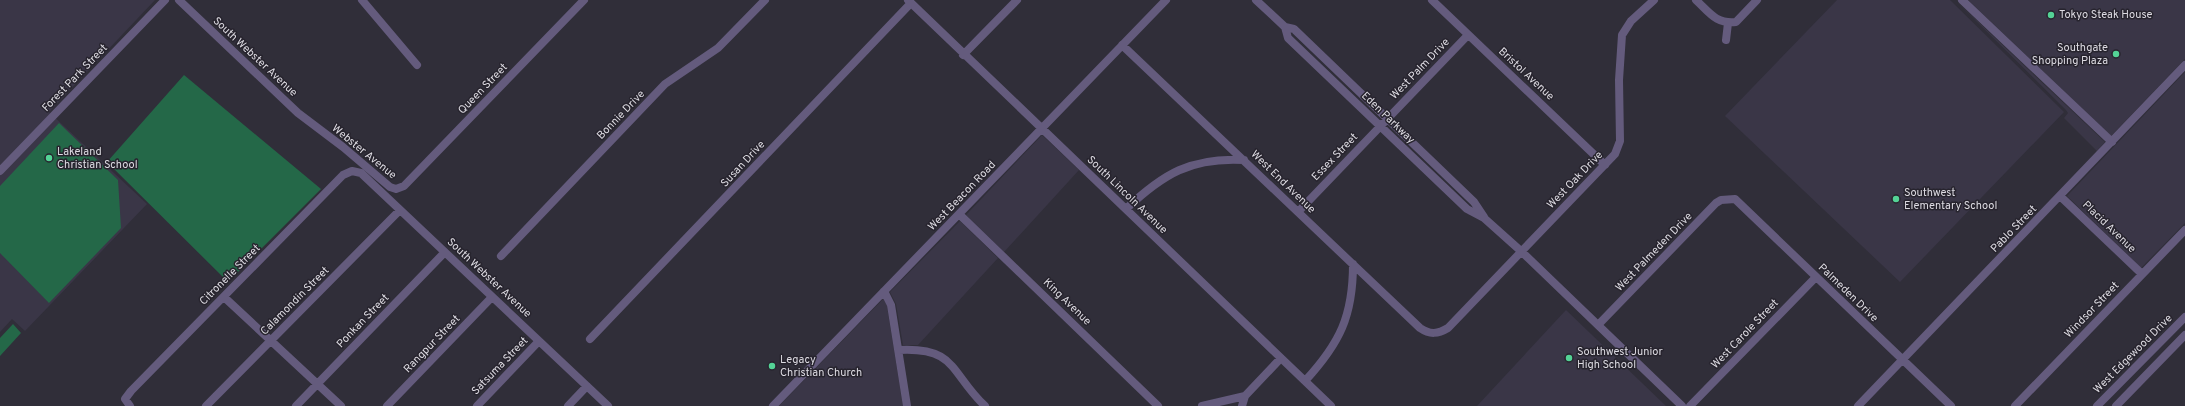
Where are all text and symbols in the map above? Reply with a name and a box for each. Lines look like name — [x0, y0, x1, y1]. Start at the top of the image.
place label: Tokyo Steak House — [2059, 8, 2152, 22]
marker: Tokyo Steak House — [2046, 10, 2056, 20]
street label: South Webster Avenue — [210, 14, 300, 100]
street label: West Palm Drive — [1387, 35, 1453, 103]
street label: Forest Park Street — [39, 41, 111, 115]
place label: Southgate Shopping Plaza — [2032, 41, 2108, 68]
street label: Bristol Avenue — [1495, 45, 1557, 103]
marker: Southgate Shopping Plaza — [2111, 49, 2121, 59]
street label: Queen Street — [455, 61, 511, 117]
street label: Bonnie Drive — [594, 87, 648, 143]
street label: Eden Parkway — [1358, 89, 1418, 147]
street label: Webster Avenue — [329, 122, 399, 182]
street label: Essex Street — [1309, 130, 1361, 184]
street label: Susan Drive — [718, 138, 768, 190]
place label: Lakeland Christian School — [57, 145, 138, 172]
street label: West End Avenue — [1248, 148, 1318, 216]
street label: West Oak Drive — [1544, 148, 1606, 212]
marker: Lakeland Christian School — [44, 153, 54, 163]
street label: South Lincoln Avenue — [1084, 153, 1170, 237]
street label: West Beacon Road — [925, 158, 999, 234]
place label: Southwest Elementary School — [1904, 186, 1997, 213]
marker: Southwest Elementary School — [1891, 194, 1901, 204]
street label: Placid Avenue — [2079, 198, 2139, 256]
street label: Pablo Street — [1988, 202, 2040, 256]
street label: West Palmeden Drive — [1613, 209, 1695, 295]
street label: South Webster Avenue — [444, 235, 534, 321]
street label: Citronelle Street — [197, 242, 263, 308]
street label: Palmeden Drive — [1815, 261, 1881, 325]
street label: Calamondin Street — [258, 264, 332, 338]
street label: King Avenue — [1040, 276, 1094, 328]
street label: Windsor Street — [2062, 279, 2122, 341]
street label: Ponkan Street — [334, 291, 392, 351]
street label: West Carole Street — [1708, 296, 1782, 372]
street label: West Edgewood Drive — [2091, 311, 2176, 396]
street label: Rangpur Street — [401, 312, 463, 376]
street label: Satsuma Street — [469, 334, 531, 398]
place label: Southwest Junior High School — [1577, 345, 1663, 372]
place label: Legacy Christian Church — [780, 353, 862, 380]
marker: Southwest Junior High School — [1564, 353, 1574, 363]
marker: Legacy Christian Church — [767, 361, 777, 371]

